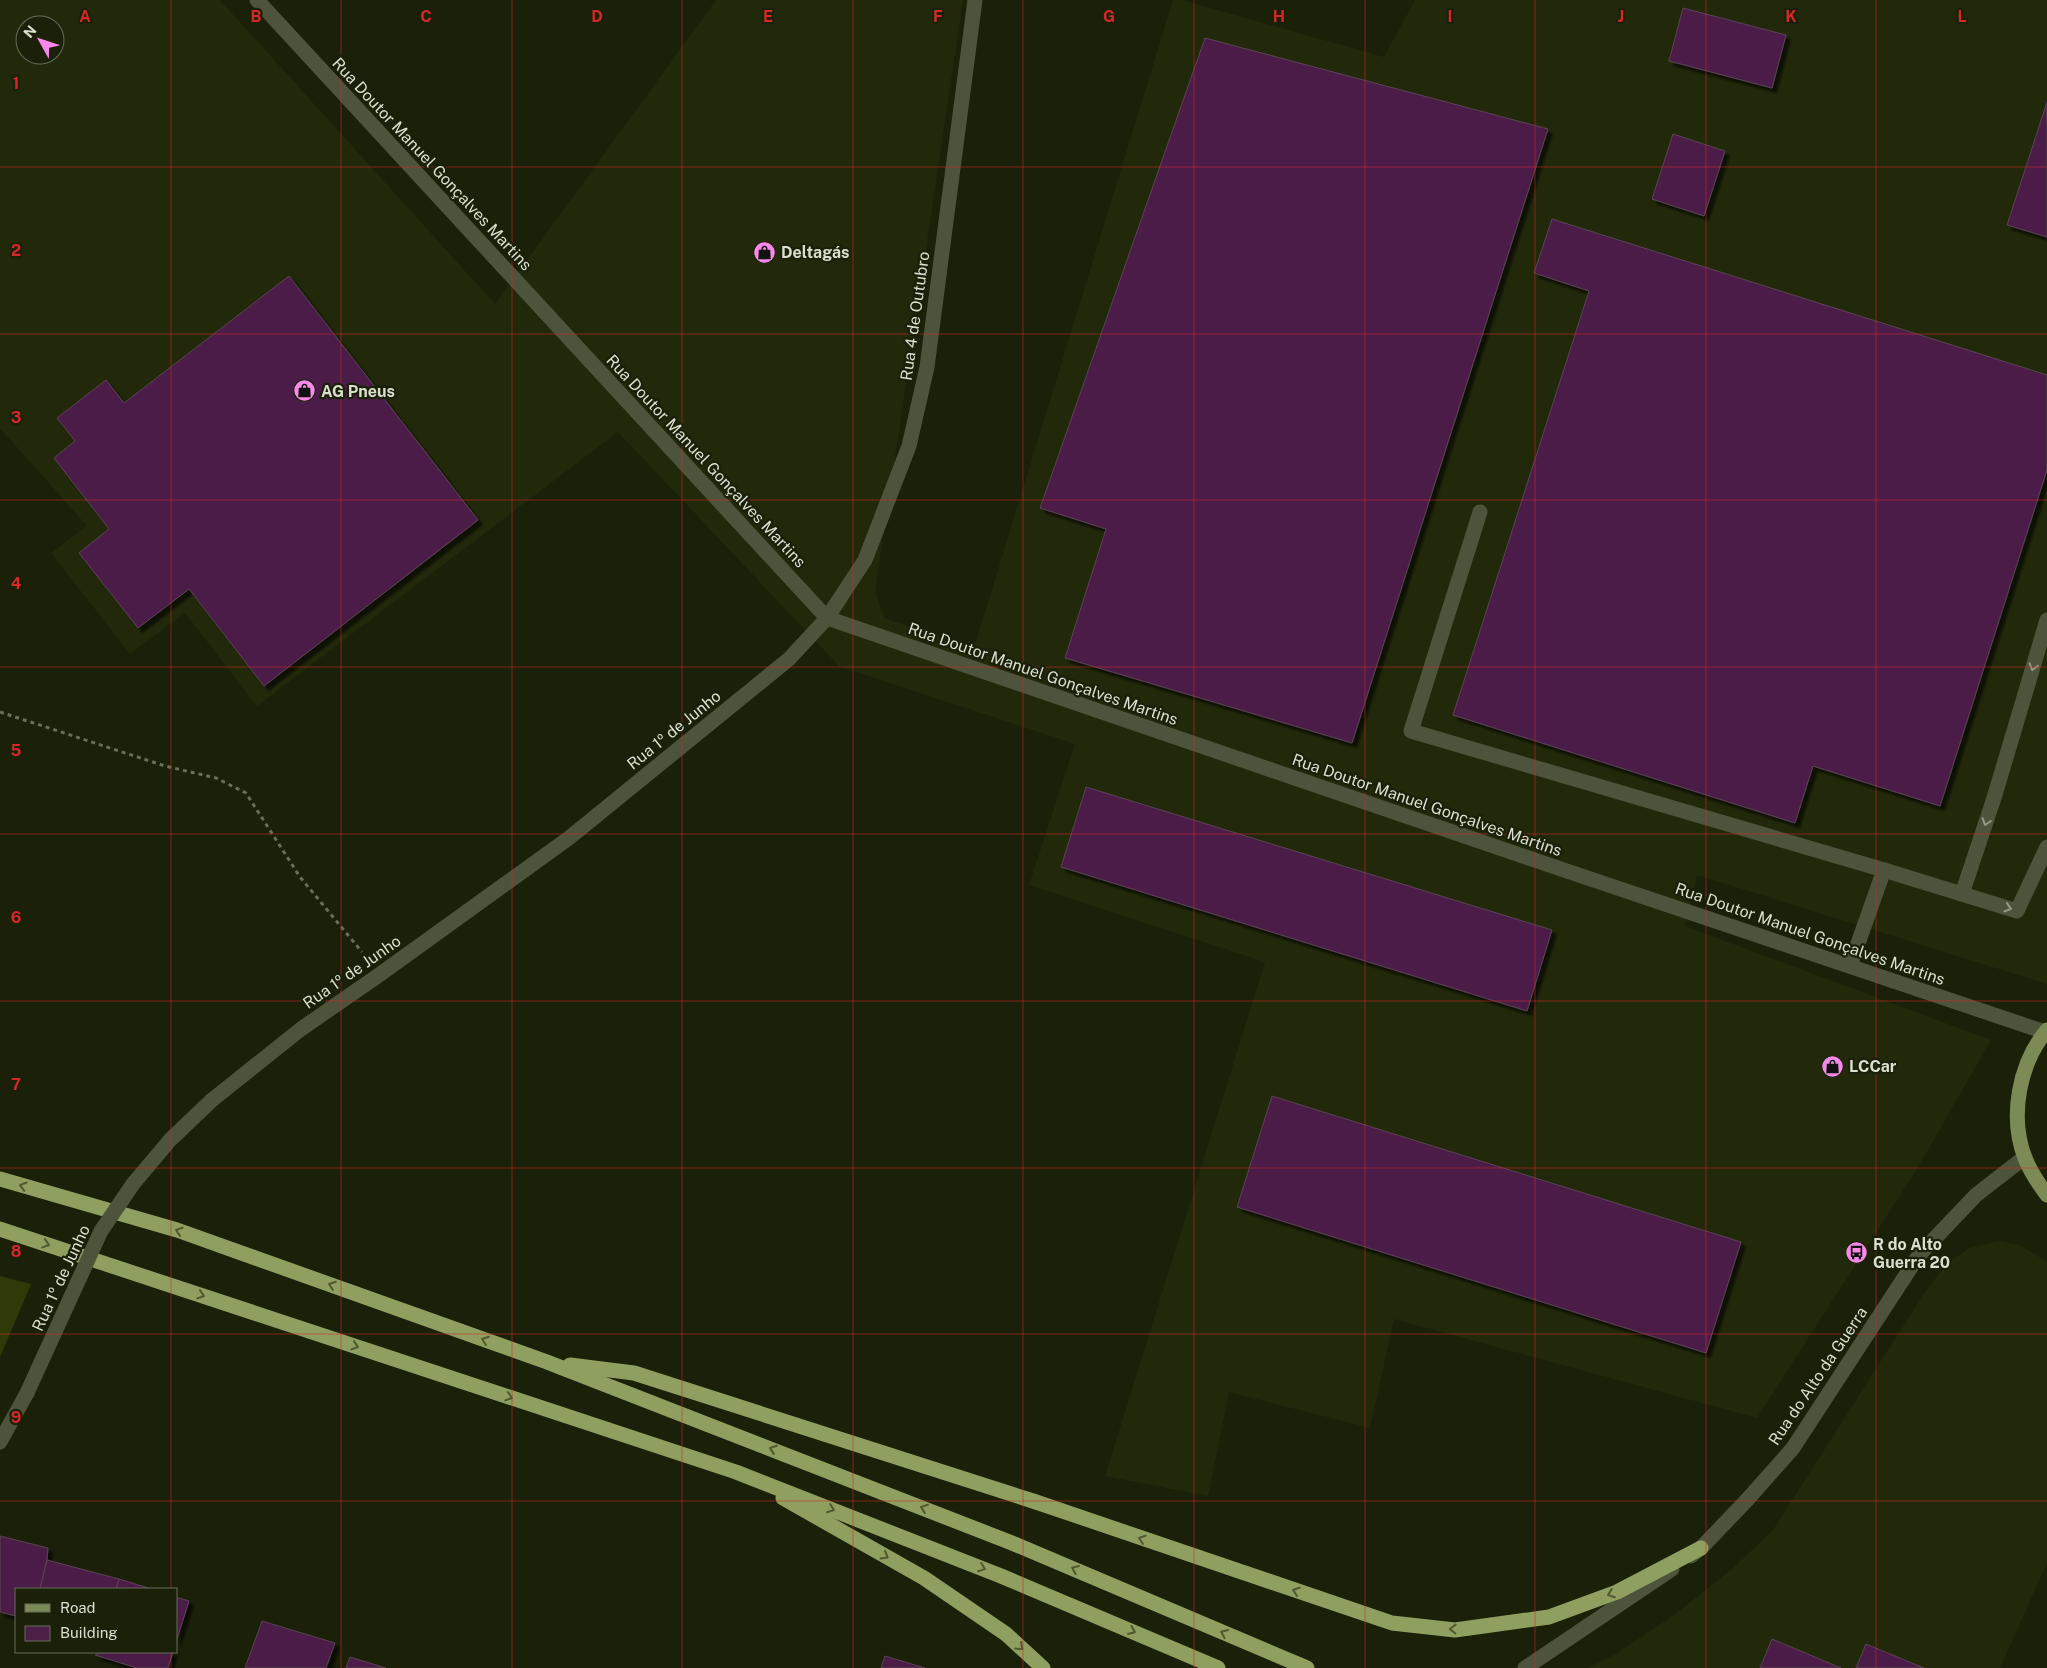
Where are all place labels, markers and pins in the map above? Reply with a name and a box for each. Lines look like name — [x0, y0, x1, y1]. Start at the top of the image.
shop icon: Deltagás — [753, 240, 777, 264]
place label: Deltagás — [781, 243, 849, 262]
shop icon: AG Pneus — [293, 379, 317, 403]
place label: AG Pneus — [321, 382, 395, 401]
shop icon: LCCar — [1821, 1054, 1845, 1078]
place label: LCCar — [1849, 1057, 1897, 1076]
place label: R do Alto Guerra 20 — [1873, 1235, 1950, 1272]
bus stop icon: R do Alto Guerra 20 — [1845, 1241, 1869, 1265]

